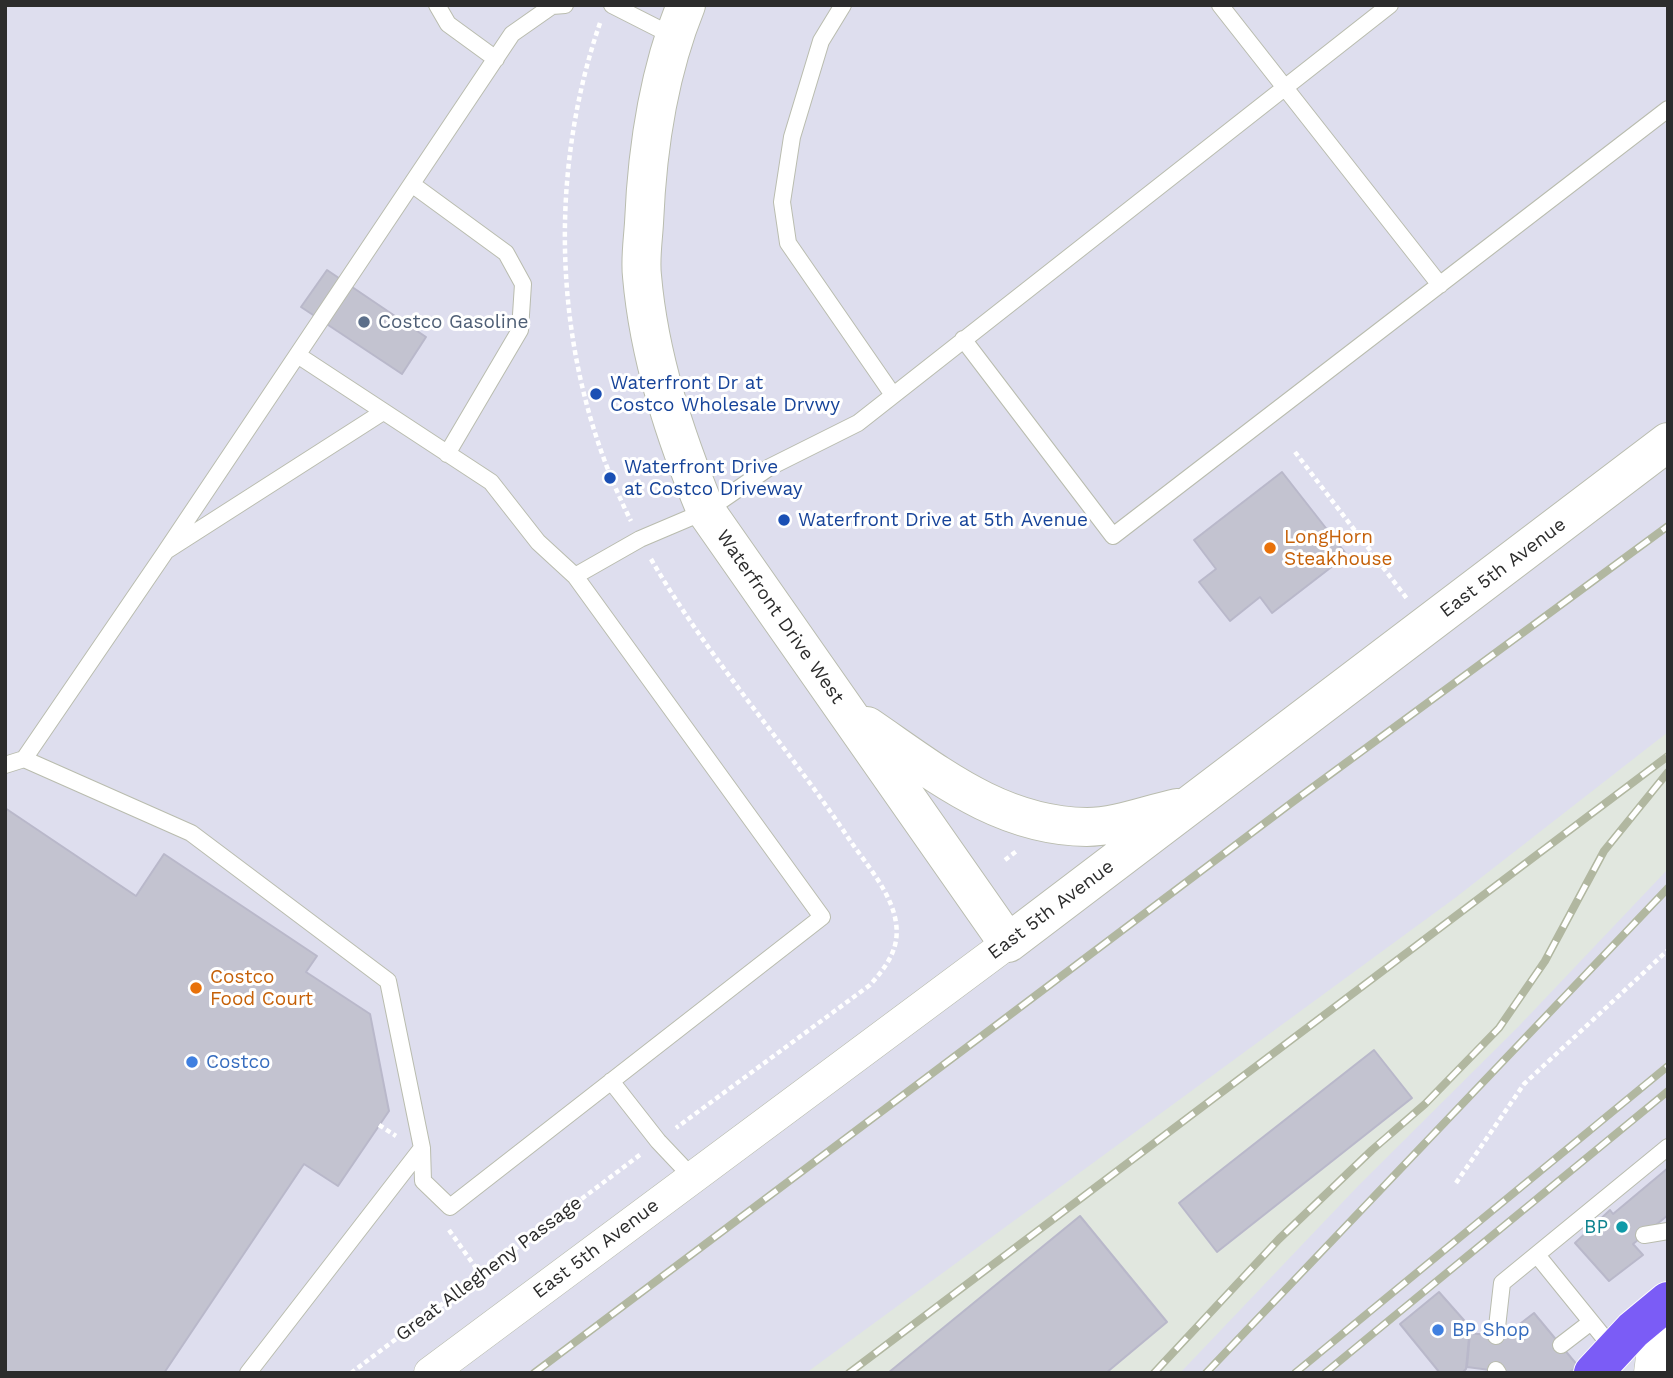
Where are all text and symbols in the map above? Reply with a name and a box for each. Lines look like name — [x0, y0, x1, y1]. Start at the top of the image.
place label: Costco Gasoline — [378, 311, 528, 333]
marker: Costco Gasoline — [356, 314, 372, 330]
place label: Waterfront Dr at Costco Wholesale Drvwy — [610, 372, 840, 416]
marker: Waterfront Dr at Costco Wholesale Drvwy — [588, 386, 604, 402]
place label: Waterfront Drive at Costco Driveway — [624, 456, 802, 500]
marker: Waterfront Drive at Costco Driveway — [602, 470, 618, 486]
place label: Waterfront Drive at 5th Avenue — [798, 509, 1088, 531]
marker: Waterfront Drive at 5th Avenue — [776, 512, 792, 528]
street label: East 5th Avenue — [1436, 513, 1570, 623]
street label: Waterfront Drive West — [711, 526, 849, 708]
place label: LongHorn Steakhouse — [1284, 526, 1392, 570]
marker: LongHorn Steakhouse — [1262, 540, 1278, 556]
street label: East 5th Avenue — [984, 855, 1118, 965]
place label: Costco Food Court — [210, 966, 313, 1010]
marker: Costco Food Court — [188, 980, 204, 996]
place label: Costco — [206, 1051, 270, 1073]
marker: Costco — [184, 1054, 200, 1070]
street label: Great Allegheny Passage — [392, 1192, 586, 1346]
street label: East 5th Avenue — [529, 1194, 663, 1304]
place label: BP — [1584, 1216, 1608, 1238]
marker: BP — [1614, 1219, 1630, 1235]
place label: BP Shop — [1452, 1319, 1530, 1341]
marker: BP Shop — [1430, 1322, 1446, 1338]

